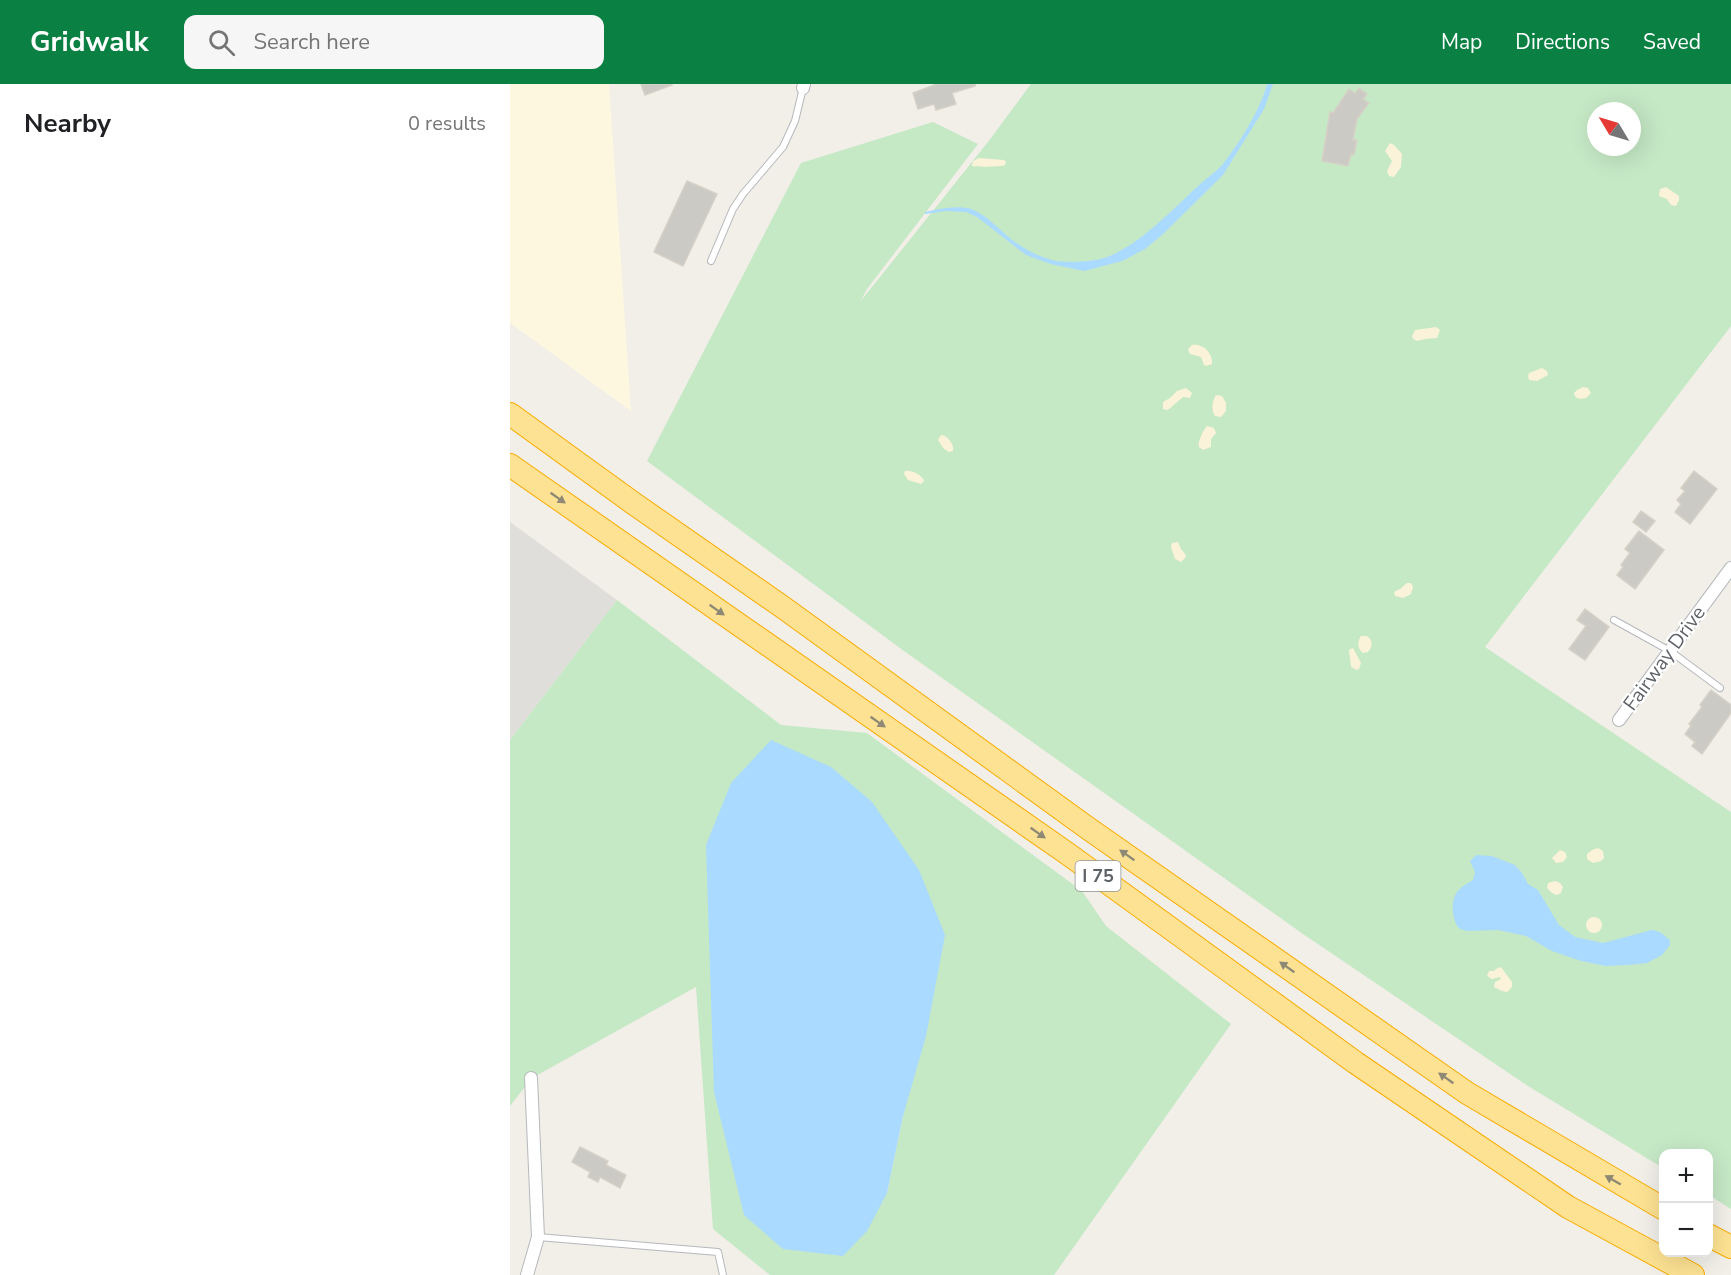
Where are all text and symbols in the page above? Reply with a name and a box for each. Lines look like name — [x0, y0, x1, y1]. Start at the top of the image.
search box — [184, 15, 604, 69]
text: Gridwalk — [30, 23, 148, 61]
icon: search — [205, 26, 238, 59]
text: Search here — [253, 27, 370, 57]
text: Map — [1441, 28, 1482, 56]
text: Directions — [1515, 28, 1610, 56]
text: Saved — [1643, 28, 1701, 56]
north arrow — [1587, 102, 1641, 156]
text: Nearby — [24, 106, 111, 141]
text: 0 results — [408, 110, 486, 137]
one-way arrow — [550, 492, 565, 504]
street label: Fairway Drive — [1617, 600, 1712, 716]
one-way arrow — [709, 604, 725, 616]
one-way arrow — [869, 716, 885, 728]
one-way arrow — [1029, 827, 1045, 839]
one-way arrow — [1119, 849, 1135, 861]
road number: I 75 — [1076, 861, 1120, 891]
one-way arrow — [1279, 961, 1294, 973]
one-way arrow — [1439, 1072, 1455, 1084]
map controls — [1659, 1149, 1713, 1257]
button: + — [1659, 1149, 1713, 1203]
one-way arrow — [1604, 1175, 1621, 1185]
button: − — [1659, 1203, 1713, 1257]

